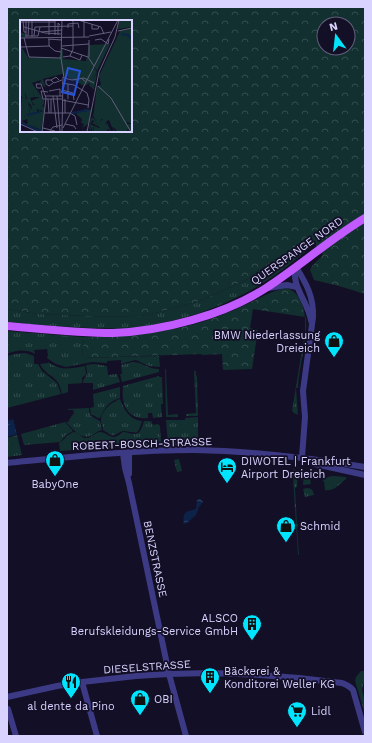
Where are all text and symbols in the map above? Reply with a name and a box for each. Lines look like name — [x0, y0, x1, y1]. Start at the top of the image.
north arrow — [316, 16, 356, 56]
text: N — [328, 19, 339, 34]
inset map — [20, 20, 132, 132]
street label: QUERSPANGE NORD — [249, 214, 346, 288]
place label: BMW Niederlassung Dreieich — [214, 329, 320, 355]
shop icon: BMW Niederlassung Dreieich — [323, 330, 345, 358]
street label: ROBERT-BOSCH-STRASSE — [72, 435, 212, 453]
shop icon: BabyOne — [44, 449, 66, 477]
place label: DIWOTEL | Frankfurt Airport Dreieich — [241, 455, 351, 481]
hotel icon: DIWOTEL | Frankfurt Airport Dreieich — [216, 456, 238, 484]
place label: BabyOne — [31, 478, 79, 491]
shop icon: Schmid — [275, 515, 297, 543]
street label: BENZSTRASSE — [141, 519, 169, 599]
place label: Schmid — [300, 520, 340, 533]
place label: ALSCO Berufskleidungs-Service GmbH — [71, 612, 238, 638]
building icon: ALSCO Berufskleidungs-Service GmbH — [241, 613, 263, 641]
street label: DIESELSTRASSE — [103, 657, 191, 677]
place label: Bäckerei & Konditorei Weller KG — [224, 665, 335, 691]
building icon: Bäckerei & Konditorei Weller KG — [199, 666, 221, 694]
restaurant icon: al dente da Pino — [60, 671, 82, 699]
shop icon: OBI — [129, 688, 151, 716]
place label: OBI — [154, 693, 173, 706]
place label: al dente da Pino — [27, 700, 115, 713]
supermarket icon: Lidl — [286, 700, 308, 728]
place label: Lidl — [311, 705, 331, 718]

